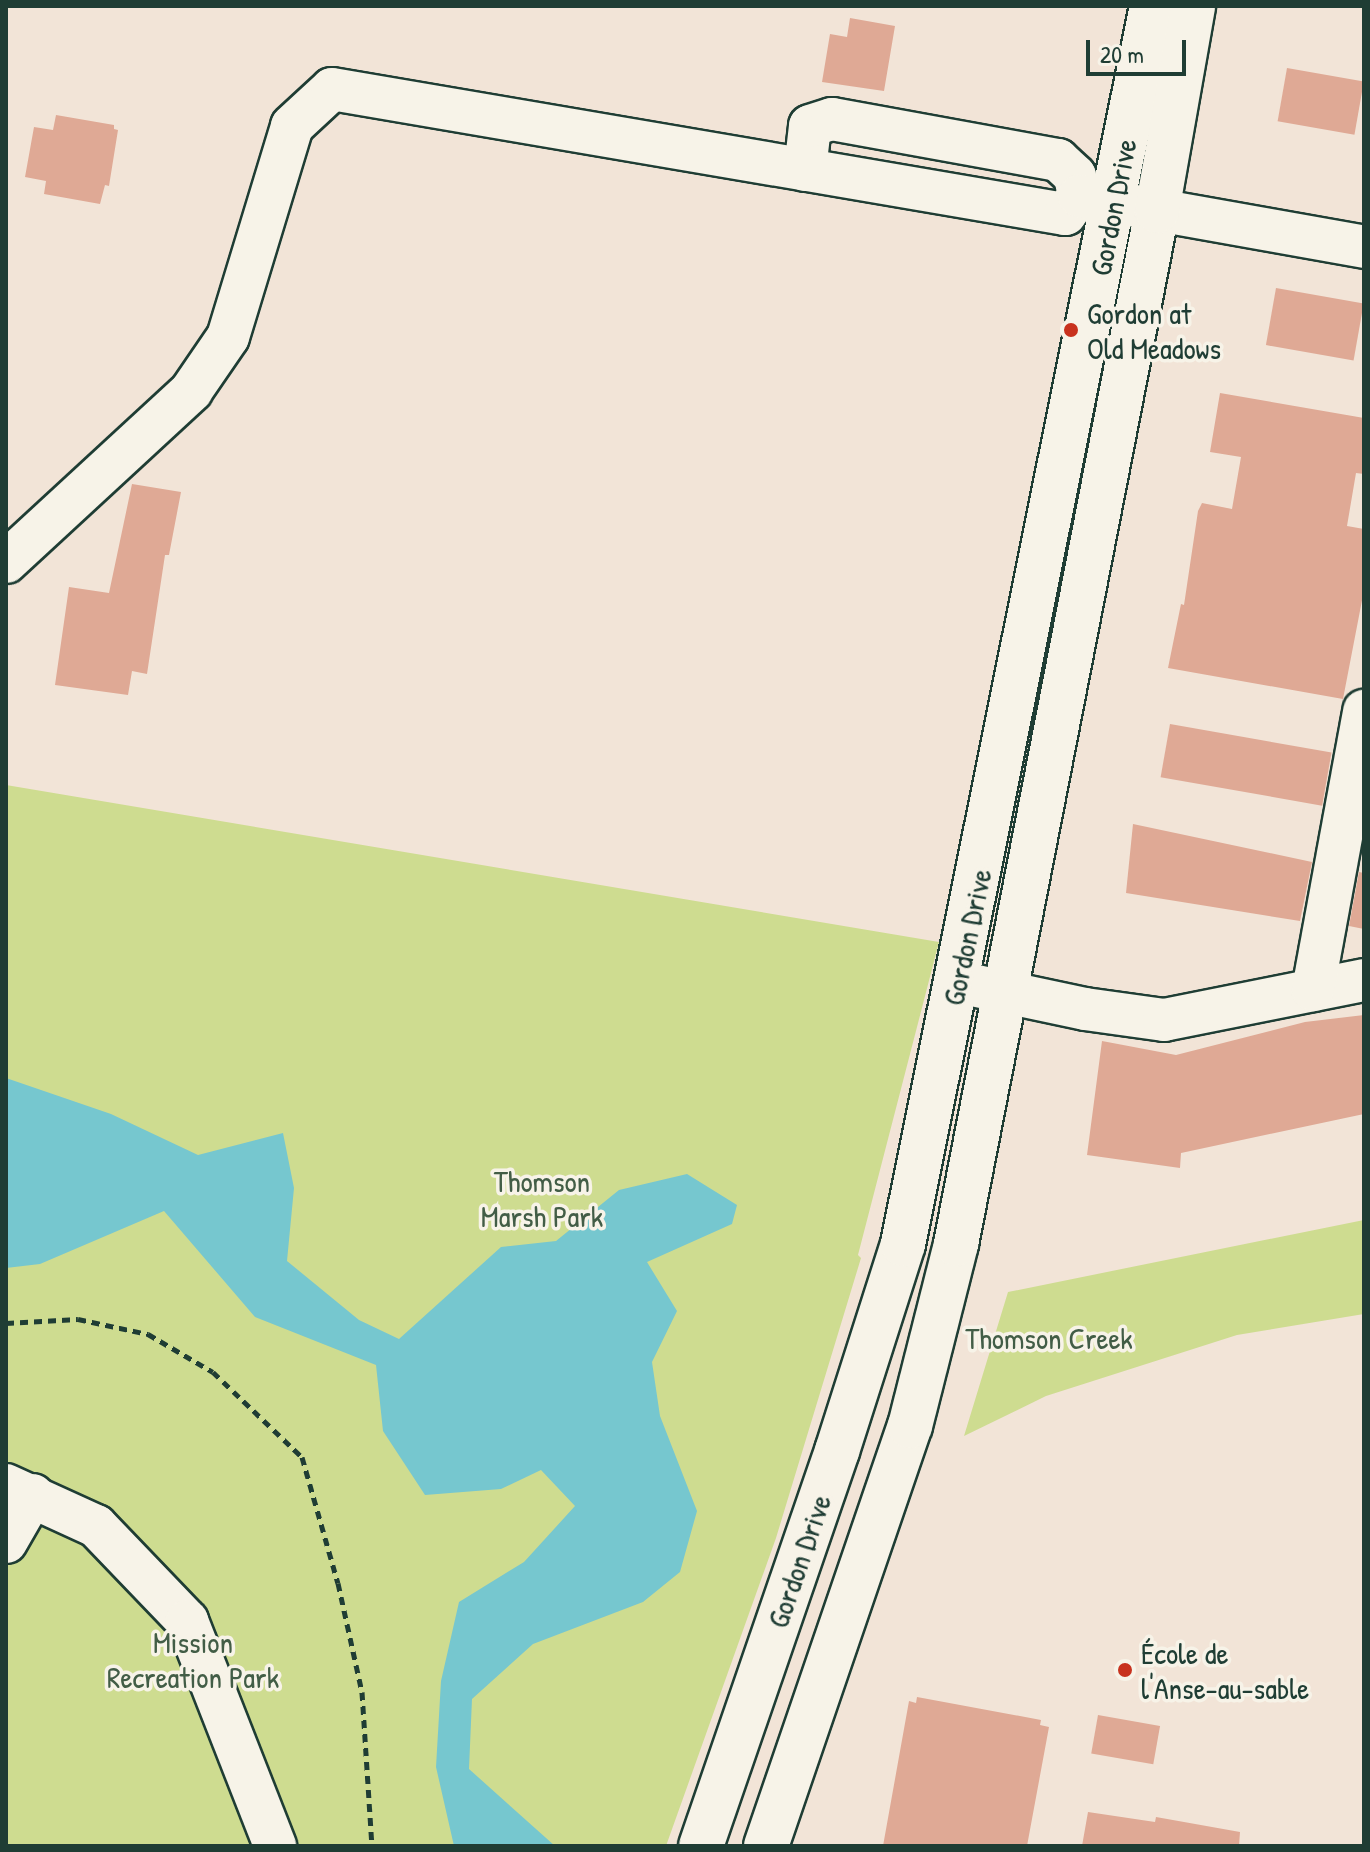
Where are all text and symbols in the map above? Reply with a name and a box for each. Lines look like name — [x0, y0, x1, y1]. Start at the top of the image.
scale bar — [1090, 24, 1190, 74]
text: 20 m — [1100, 38, 1144, 70]
street label: Gordon Drive — [1082, 135, 1144, 279]
place label: Gordon at Old Meadows — [1087, 295, 1221, 366]
marker: Gordon at Old Meadows — [1062, 321, 1080, 339]
street label: Gordon Drive — [935, 865, 999, 1009]
park label: Thomson Marsh Park — [481, 1163, 603, 1234]
park label: Thomson Creek — [965, 1320, 1133, 1356]
street label: Gordon Drive — [759, 1490, 839, 1632]
park label: Mission Recreation Park — [107, 1624, 279, 1694]
place label: École de l'Anse-au-sable — [1141, 1635, 1309, 1706]
marker: École de l'Anse-au-sable — [1116, 1661, 1134, 1679]

